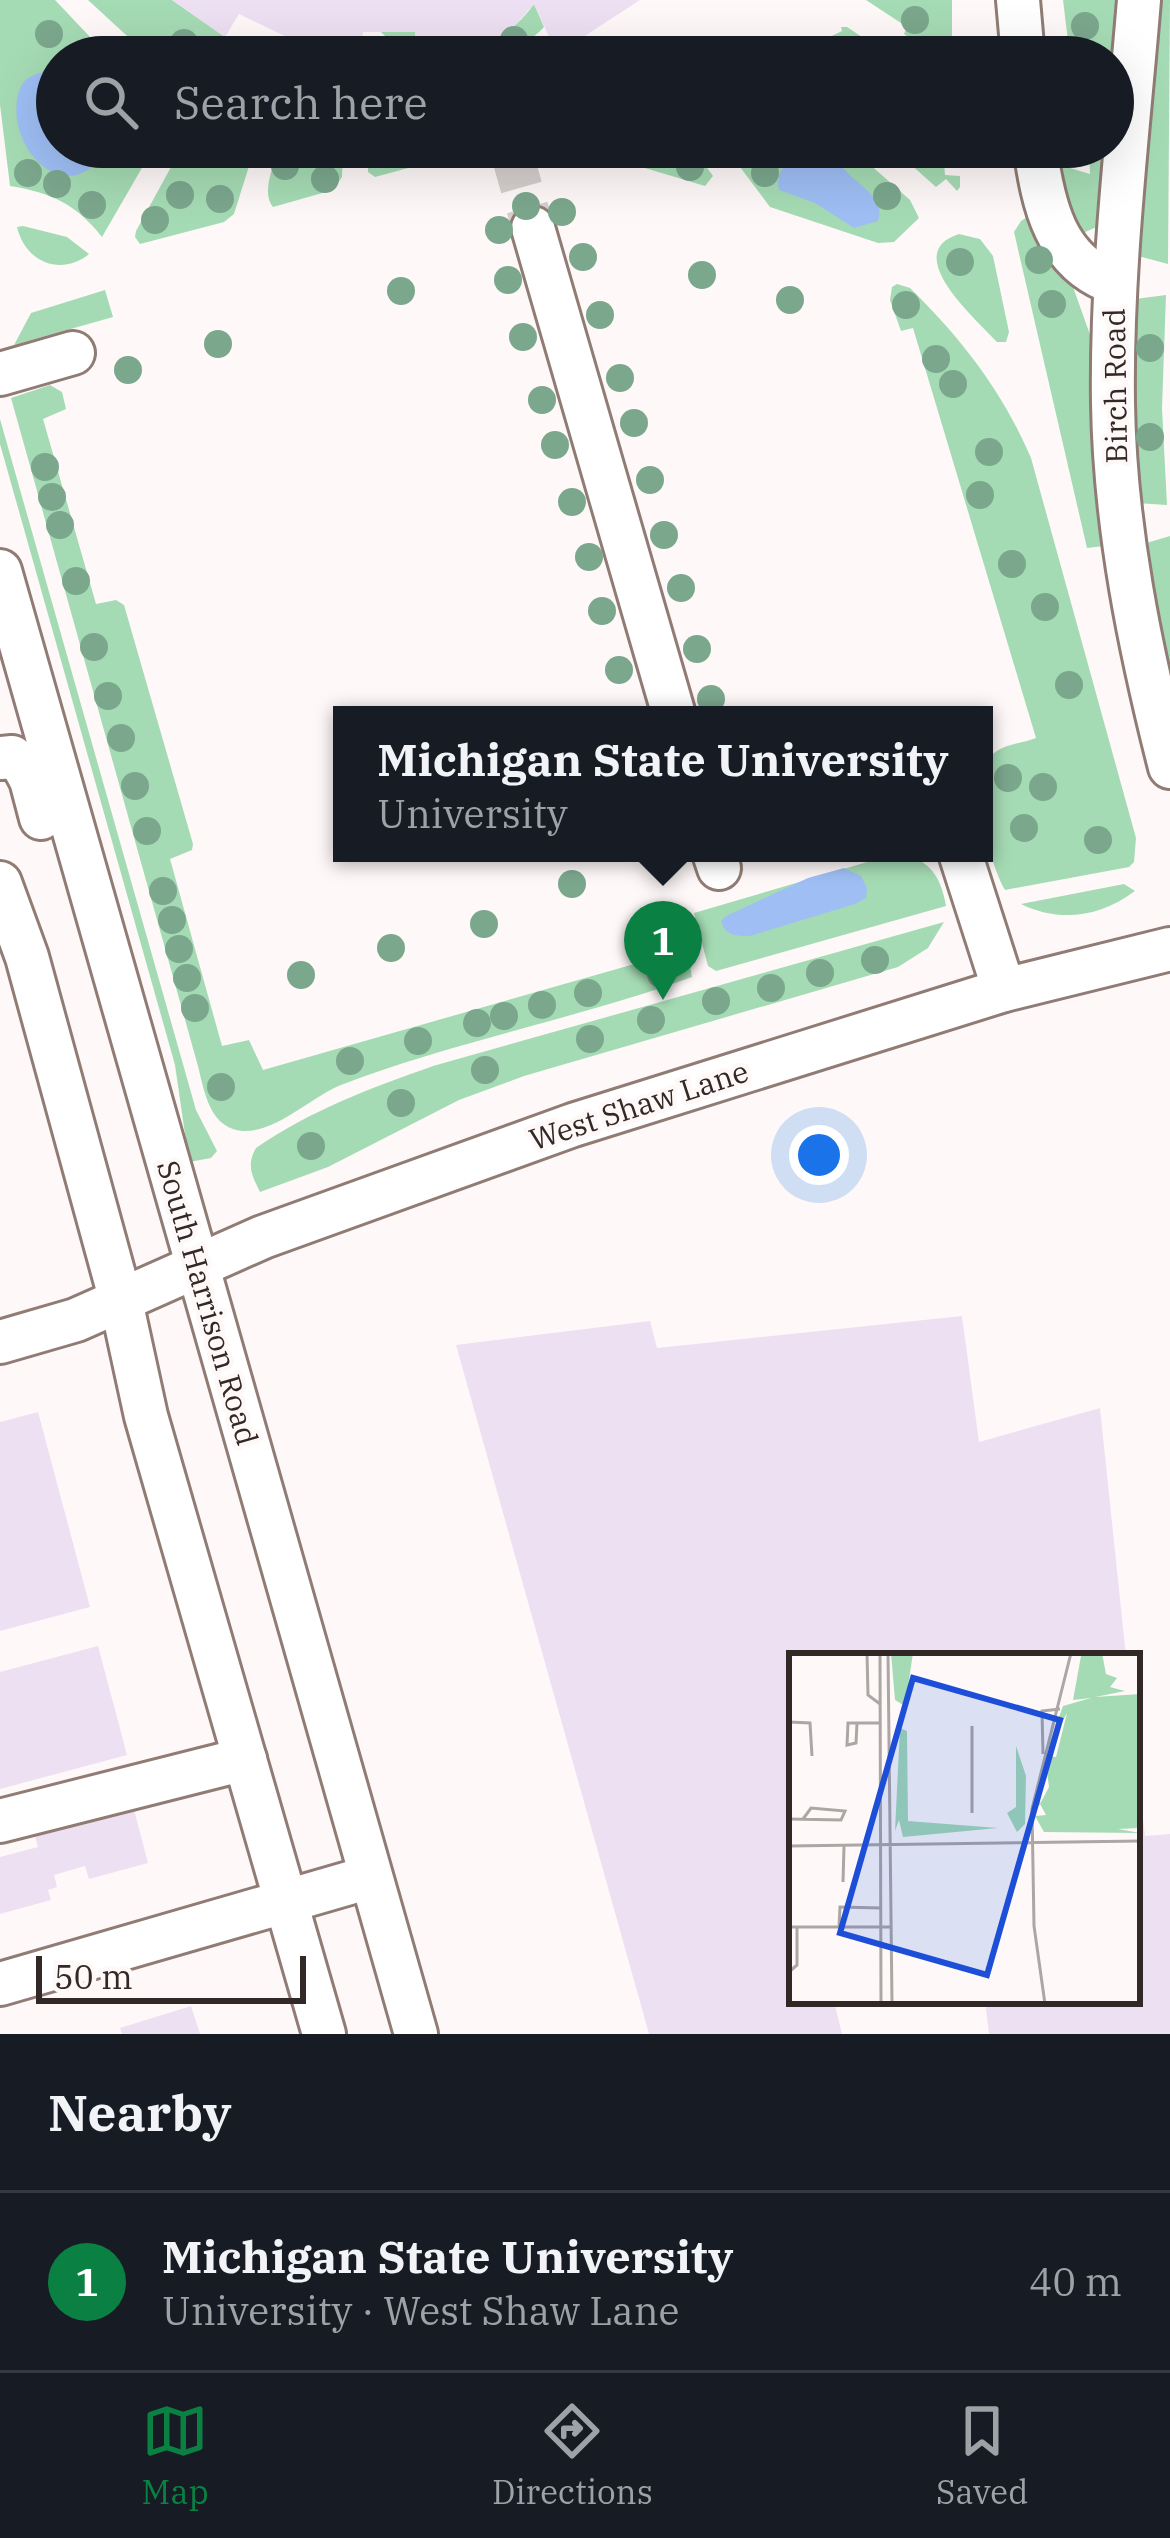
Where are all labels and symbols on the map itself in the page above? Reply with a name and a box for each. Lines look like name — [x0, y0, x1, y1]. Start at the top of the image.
street label: Birch Road — [1094, 308, 1135, 464]
pin: 1 — [624, 901, 702, 1000]
street label: West Shaw Lane — [524, 1051, 753, 1158]
your location — [789, 1125, 849, 1185]
street label: South Harrison Road — [149, 1156, 268, 1450]
inset map — [789, 1653, 1140, 2004]
scale bar — [36, 1950, 306, 2003]

